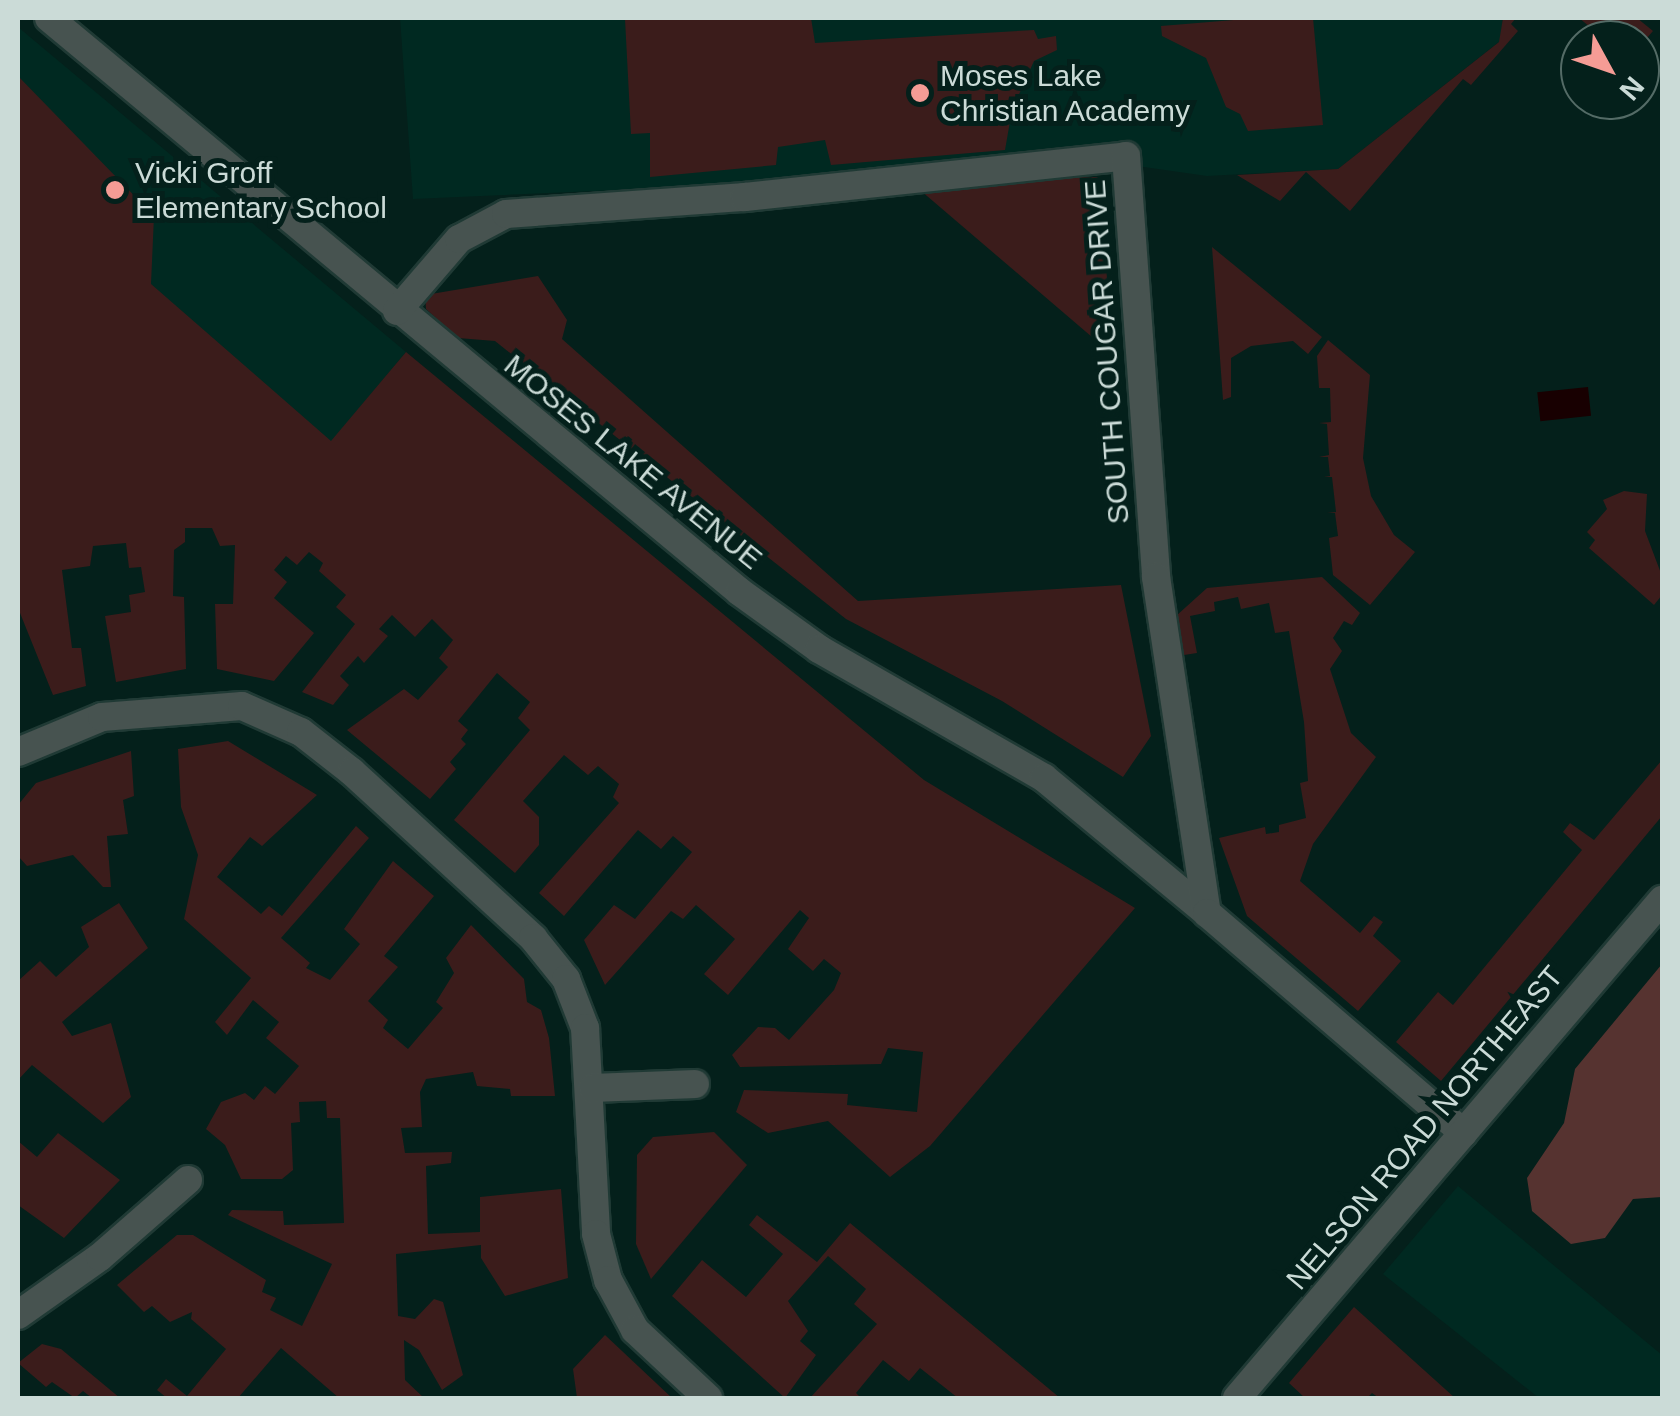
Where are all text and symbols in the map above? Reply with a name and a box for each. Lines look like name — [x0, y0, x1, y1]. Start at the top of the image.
north arrow — [1560, 20, 1660, 120]
place label: Moses Lake Christian Academy — [940, 58, 1192, 128]
text: N — [1613, 71, 1650, 106]
marker: Moses Lake Christian Academy — [909, 82, 931, 104]
place label: Vicki Groff Elementary School — [135, 155, 387, 226]
marker: Vicki Groff Elementary School — [104, 179, 126, 201]
street label: SOUTH COUGAR DRIVE — [1077, 179, 1137, 525]
street label: MOSES LAKE AVENUE — [496, 346, 770, 578]
street label: NELSON ROAD NORTHEAST — [1279, 959, 1571, 1297]

